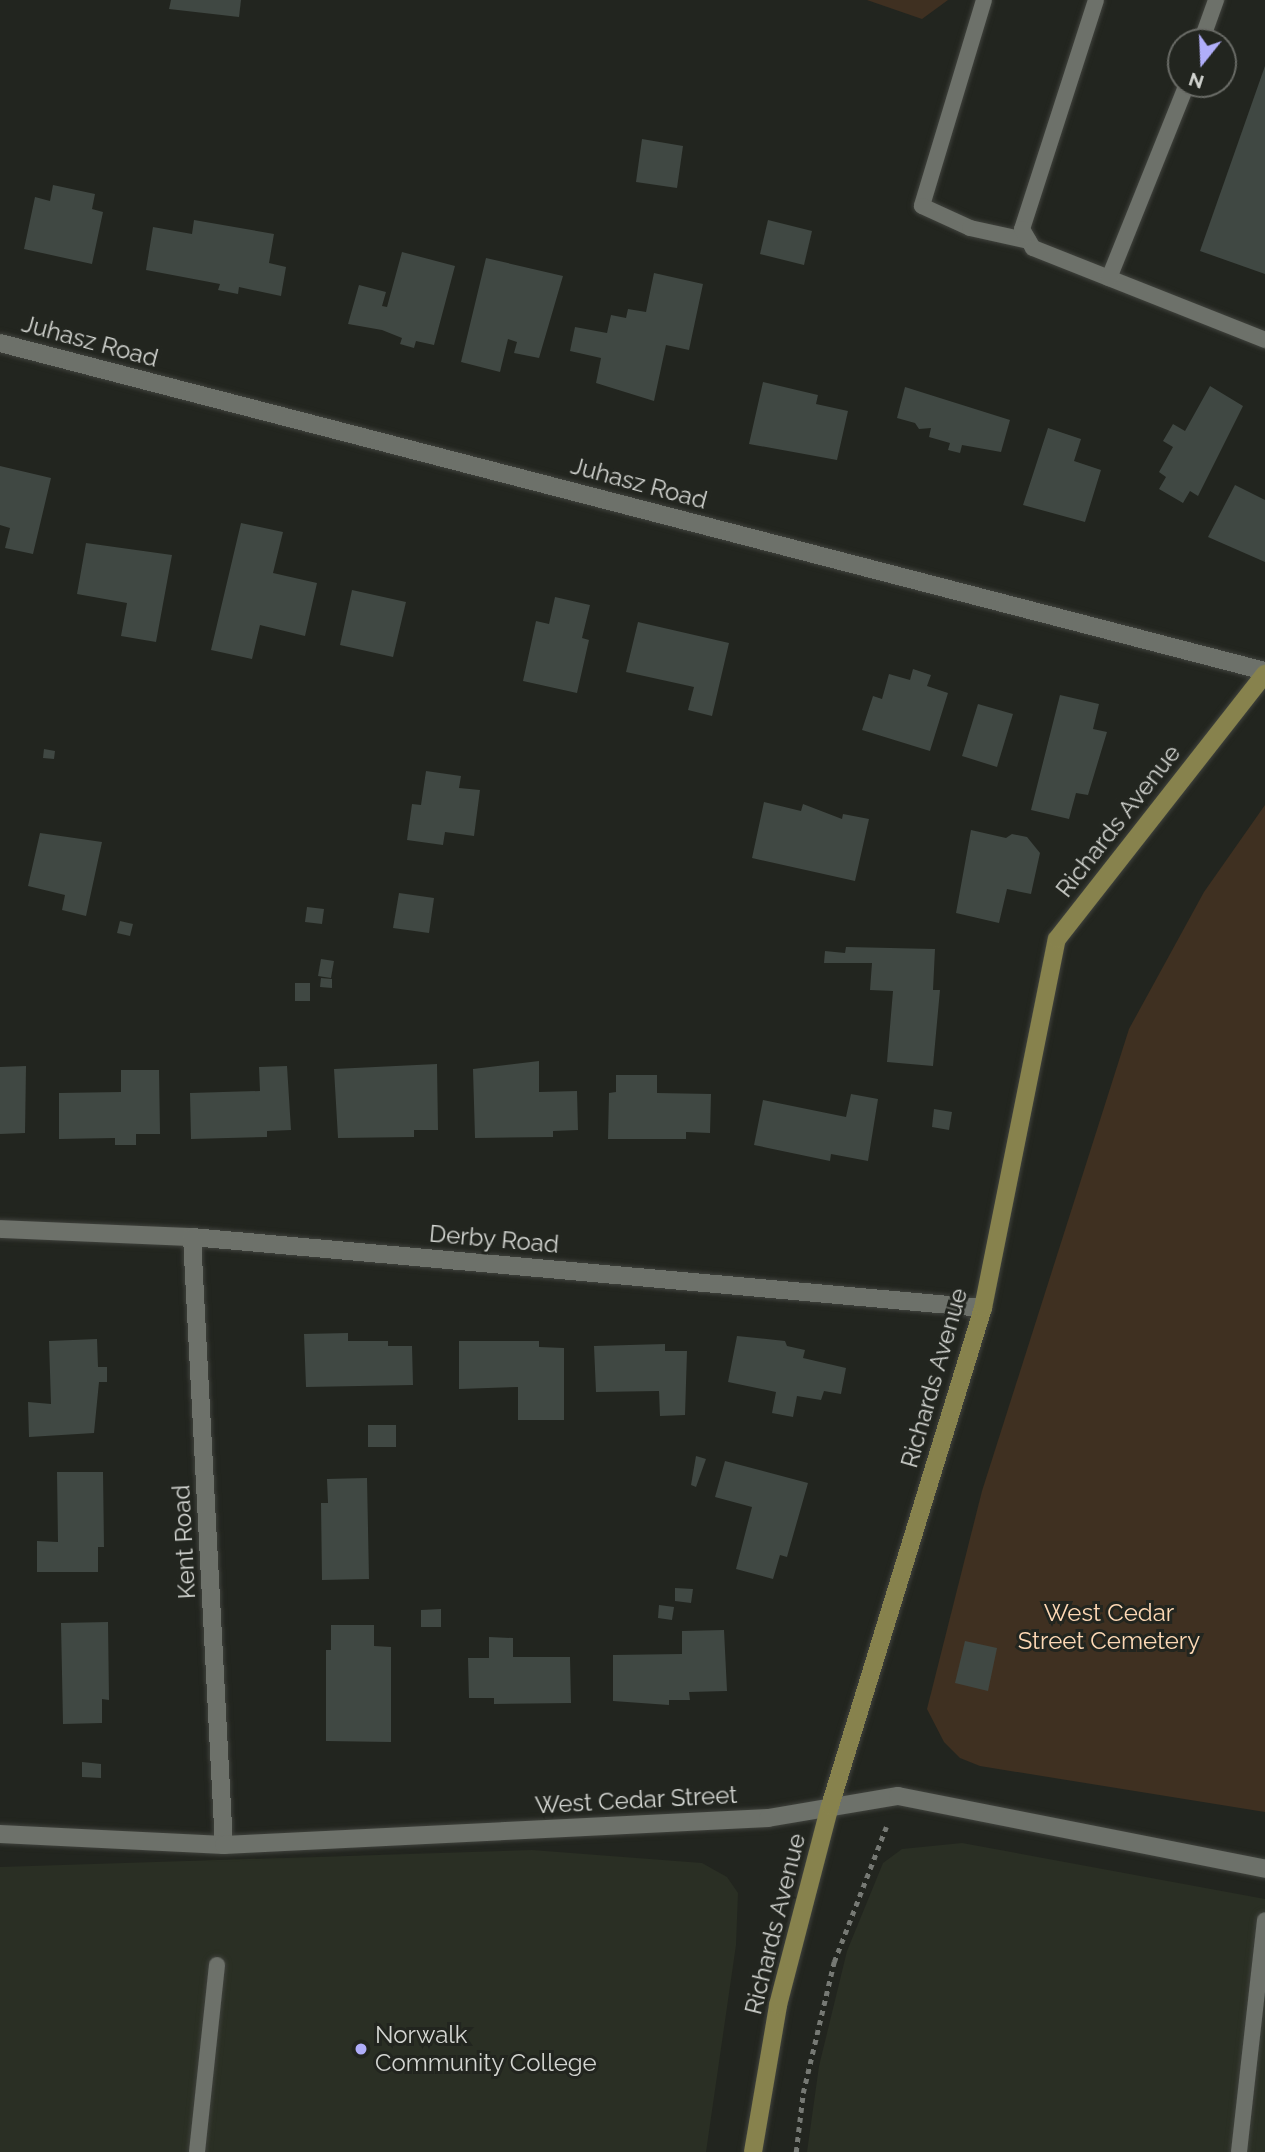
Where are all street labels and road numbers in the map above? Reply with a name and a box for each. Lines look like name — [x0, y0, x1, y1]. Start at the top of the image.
street label: Juhasz Road — [19, 309, 161, 373]
street label: Juhasz Road — [568, 451, 710, 515]
street label: Richards Avenue — [1049, 739, 1187, 903]
street label: Derby Road — [428, 1219, 560, 1259]
street label: Richards Avenue — [895, 1285, 973, 1471]
street label: Kent Road — [167, 1484, 201, 1600]
street label: West Cedar Street — [534, 1780, 738, 1820]
street label: Richards Avenue — [739, 1830, 811, 2018]

